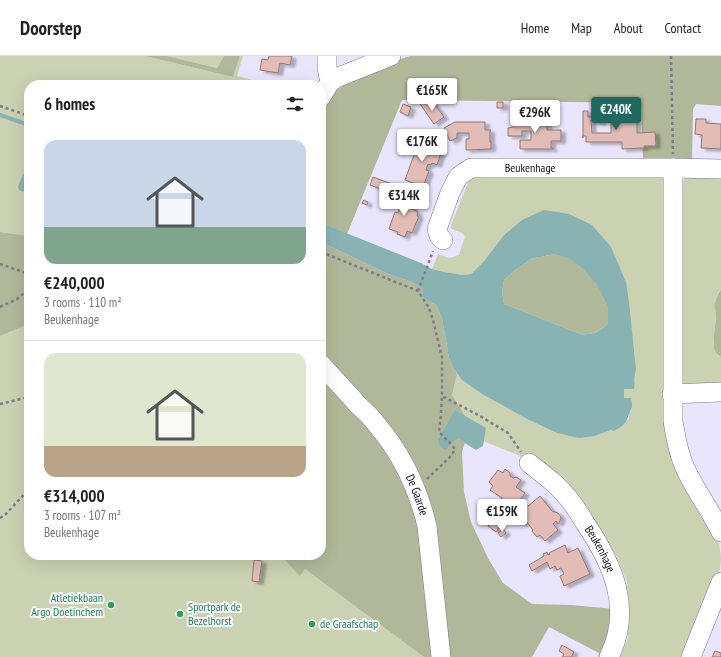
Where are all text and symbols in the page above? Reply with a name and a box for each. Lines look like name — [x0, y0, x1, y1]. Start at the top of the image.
text: Doorstep — [20, 16, 81, 40]
text: Home — [521, 19, 549, 37]
text: Map — [571, 19, 592, 37]
text: About — [614, 19, 643, 37]
text: Contact — [665, 19, 701, 37]
pin: €165K — [404, 78, 460, 112]
text: €165K — [416, 82, 448, 99]
text: 6 homes — [44, 93, 95, 115]
icon: filters — [284, 93, 306, 115]
pin: €240K — [588, 97, 644, 131]
pin: €296K — [507, 100, 563, 134]
text: €240K — [600, 101, 632, 118]
text: €296K — [519, 104, 551, 121]
pin: €176K — [394, 129, 450, 163]
text: €176K — [406, 133, 438, 150]
street label: Beukenhage — [505, 160, 556, 175]
icon: home — [139, 166, 211, 238]
pin: €314K — [376, 183, 432, 217]
text: €314K — [388, 187, 420, 204]
text: €240,000 — [44, 272, 105, 294]
text: 3 rooms · 110 m² — [44, 294, 122, 311]
text: Beukenhage — [44, 311, 99, 328]
icon: home — [139, 379, 211, 451]
street label: De Gaarde — [403, 472, 432, 517]
text: €314,000 — [44, 485, 105, 507]
pin: €159K — [474, 499, 530, 533]
text: €159K — [486, 503, 518, 520]
text: 3 rooms · 107 m² — [44, 507, 121, 524]
street label: Beukenhage — [582, 523, 619, 574]
text: Beukenhage — [44, 524, 99, 541]
place label: Atletiekbaan Argo Doetinchem — [31, 590, 103, 619]
place label: Sportpark de Bezelhorst — [188, 599, 241, 628]
marker: Atletiekbaan Argo Doetinchem — [106, 600, 116, 610]
marker: Sportpark de Bezelhorst — [175, 609, 185, 619]
place label: de Graafschap — [320, 616, 378, 631]
marker: de Graafschap — [307, 619, 317, 629]

